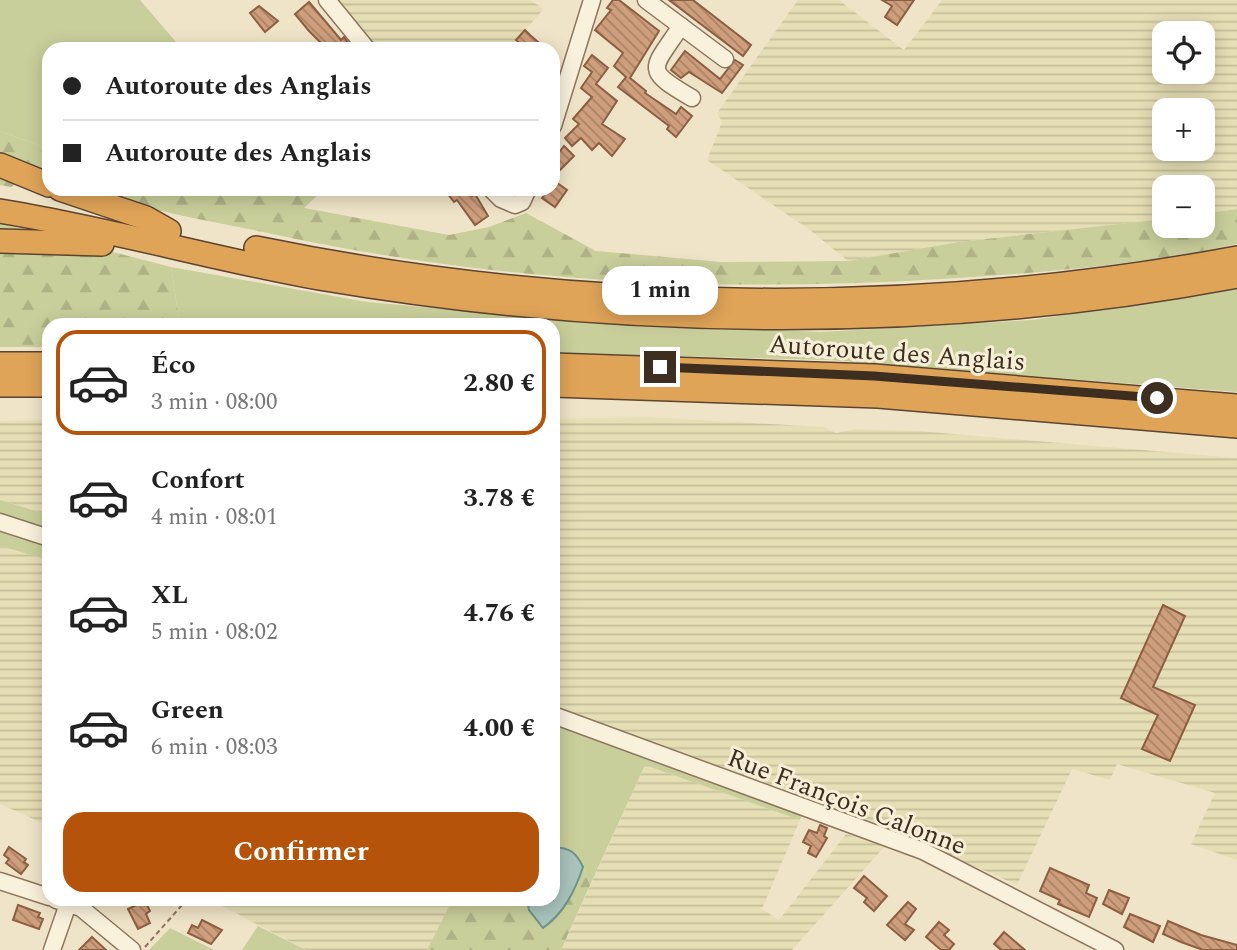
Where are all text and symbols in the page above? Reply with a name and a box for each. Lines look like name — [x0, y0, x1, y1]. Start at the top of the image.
map controls — [1152, 21, 1215, 238]
button: locate — [1152, 21, 1215, 84]
text: Autoroute des Anglais — [105, 66, 372, 106]
button: + — [1152, 98, 1215, 161]
text: Autoroute des Anglais — [105, 133, 372, 173]
button: − — [1152, 175, 1215, 238]
callout: 1 min — [602, 266, 718, 314]
text: 1 min — [629, 273, 691, 308]
street label: Autoroute des Anglais — [767, 324, 1027, 382]
text: Éco — [151, 345, 195, 385]
icon: car — [67, 351, 130, 414]
route end — [644, 351, 676, 383]
text: 2.80 € — [463, 363, 535, 403]
route start — [1141, 382, 1173, 414]
text: 3 min · 08:00 — [151, 385, 278, 420]
text: Confort — [151, 460, 245, 500]
icon: car — [67, 466, 130, 529]
text: 3.78 € — [463, 478, 535, 518]
text: 4 min · 08:01 — [151, 500, 278, 535]
text: XL — [151, 575, 188, 615]
icon: car — [67, 581, 130, 644]
text: 4.76 € — [463, 593, 535, 633]
text: 5 min · 08:02 — [151, 615, 278, 650]
text: Green — [151, 690, 224, 730]
icon: car — [67, 696, 130, 759]
text: 4.00 € — [463, 708, 535, 748]
text: 6 min · 08:03 — [151, 730, 278, 765]
street label: Rue François Calonne — [721, 738, 972, 866]
button: Confirmer — [63, 812, 539, 892]

